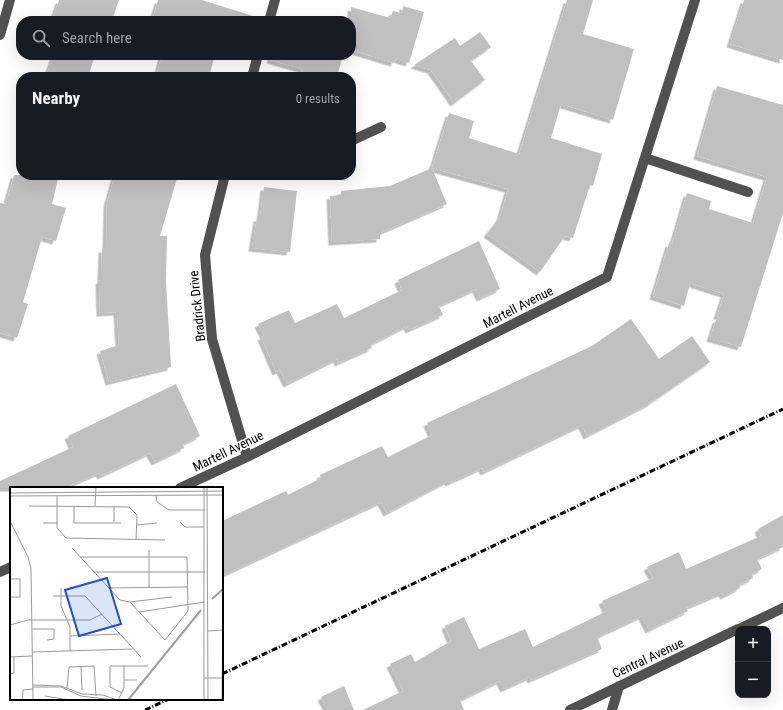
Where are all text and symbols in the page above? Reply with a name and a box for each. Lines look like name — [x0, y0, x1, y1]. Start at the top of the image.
search box — [16, 16, 356, 60]
icon: search — [30, 27, 52, 49]
text: Search here — [62, 29, 132, 47]
text: Nearby — [32, 88, 80, 108]
text: 0 results — [296, 91, 340, 106]
street label: Bradrick Drive — [186, 270, 208, 342]
street label: Martell Avenue — [480, 283, 556, 331]
street label: Martell Avenue — [190, 427, 266, 475]
inset map — [10, 487, 223, 700]
map controls — [735, 626, 771, 698]
button: + — [735, 626, 771, 662]
street label: Central Avenue — [610, 635, 686, 681]
button: − — [735, 662, 771, 698]

